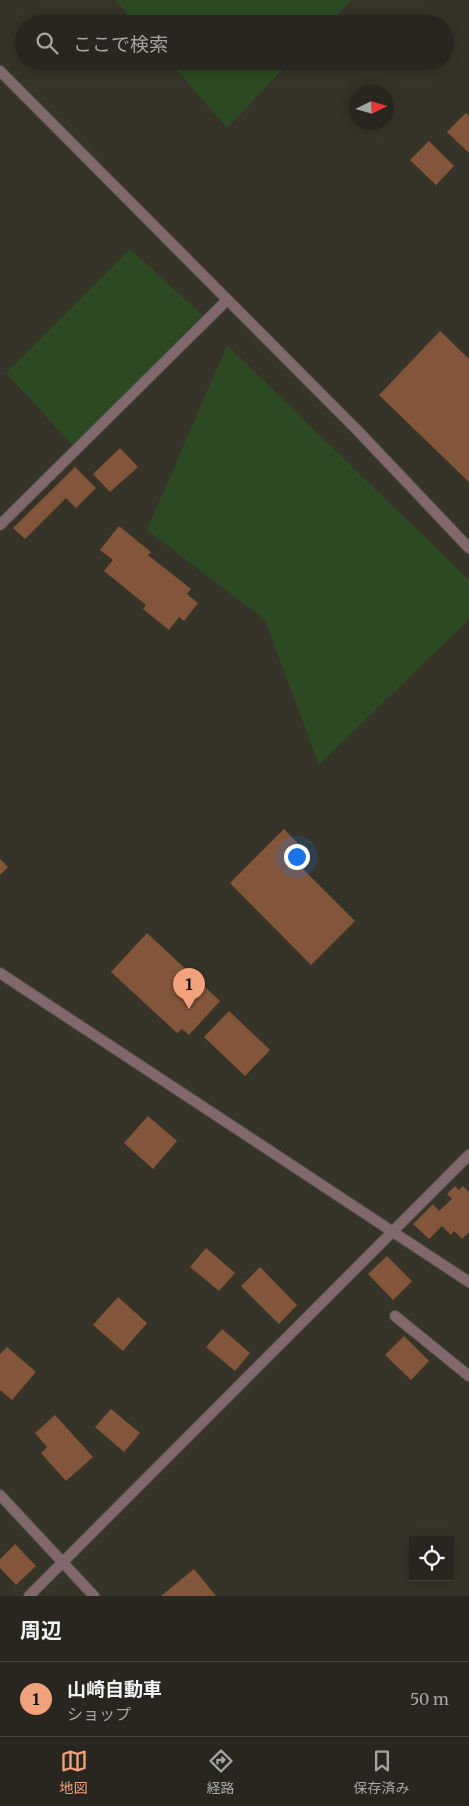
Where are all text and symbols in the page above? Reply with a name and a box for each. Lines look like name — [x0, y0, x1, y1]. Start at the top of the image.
search box — [15, 15, 454, 70]
icon: search — [33, 29, 61, 57]
text: ここで検索 — [73, 32, 168, 56]
north arrow — [349, 85, 394, 130]
your location — [284, 844, 310, 870]
pin: 1 — [173, 968, 205, 1009]
map controls — [409, 1536, 454, 1581]
button: locate — [409, 1536, 454, 1581]
text: 周辺 — [20, 1617, 62, 1644]
text: 山崎自動車 — [67, 1677, 162, 1701]
text: 1 — [32, 1689, 40, 1709]
text: 50 m — [410, 1689, 449, 1709]
text: ショップ — [67, 1704, 131, 1724]
tab: 地図 — [60, 1747, 88, 1797]
tab: 経路 — [207, 1747, 235, 1797]
tab: 保存済み — [354, 1747, 410, 1797]

